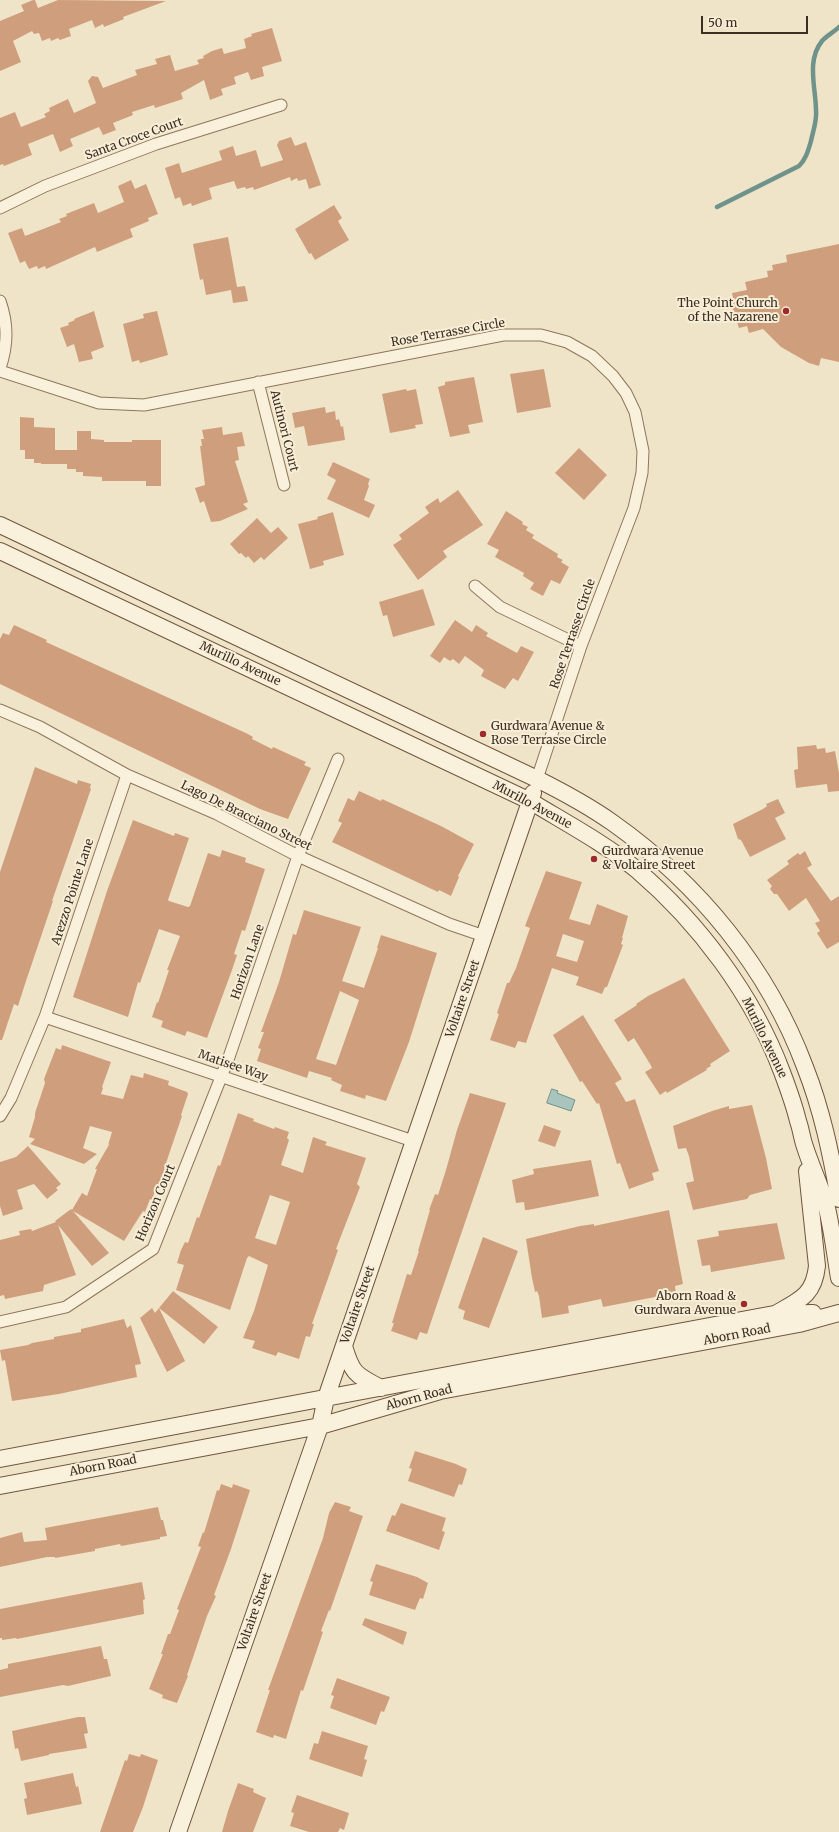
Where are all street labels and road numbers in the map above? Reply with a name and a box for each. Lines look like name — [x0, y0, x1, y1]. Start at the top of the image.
street label: Santa Croce Court — [83, 115, 185, 163]
street label: Rose Terrasse Circle — [390, 316, 506, 350]
street label: Autinori Court — [267, 389, 301, 473]
street label: Rose Terrasse Circle — [547, 577, 599, 691]
street label: Murillo Avenue — [197, 639, 283, 689]
street label: Lago De Bracciano Street — [178, 778, 314, 854]
street label: Murillo Avenue — [490, 778, 574, 832]
street label: Arezzo Pointe Lane — [49, 837, 97, 947]
street label: Horizon Lane — [228, 923, 268, 1001]
street label: Voltaire Street — [443, 958, 483, 1040]
street label: Murillo Avenue — [738, 995, 790, 1081]
street label: Matisee Way — [196, 1047, 270, 1085]
street label: Horizon Court — [133, 1162, 179, 1244]
street label: Voltaire Street — [338, 1264, 378, 1346]
street label: Aborn Road — [702, 1321, 772, 1349]
street label: Aborn Road — [384, 1382, 454, 1414]
street label: Aborn Road — [68, 1452, 138, 1480]
street label: Voltaire Street — [235, 1571, 275, 1653]

